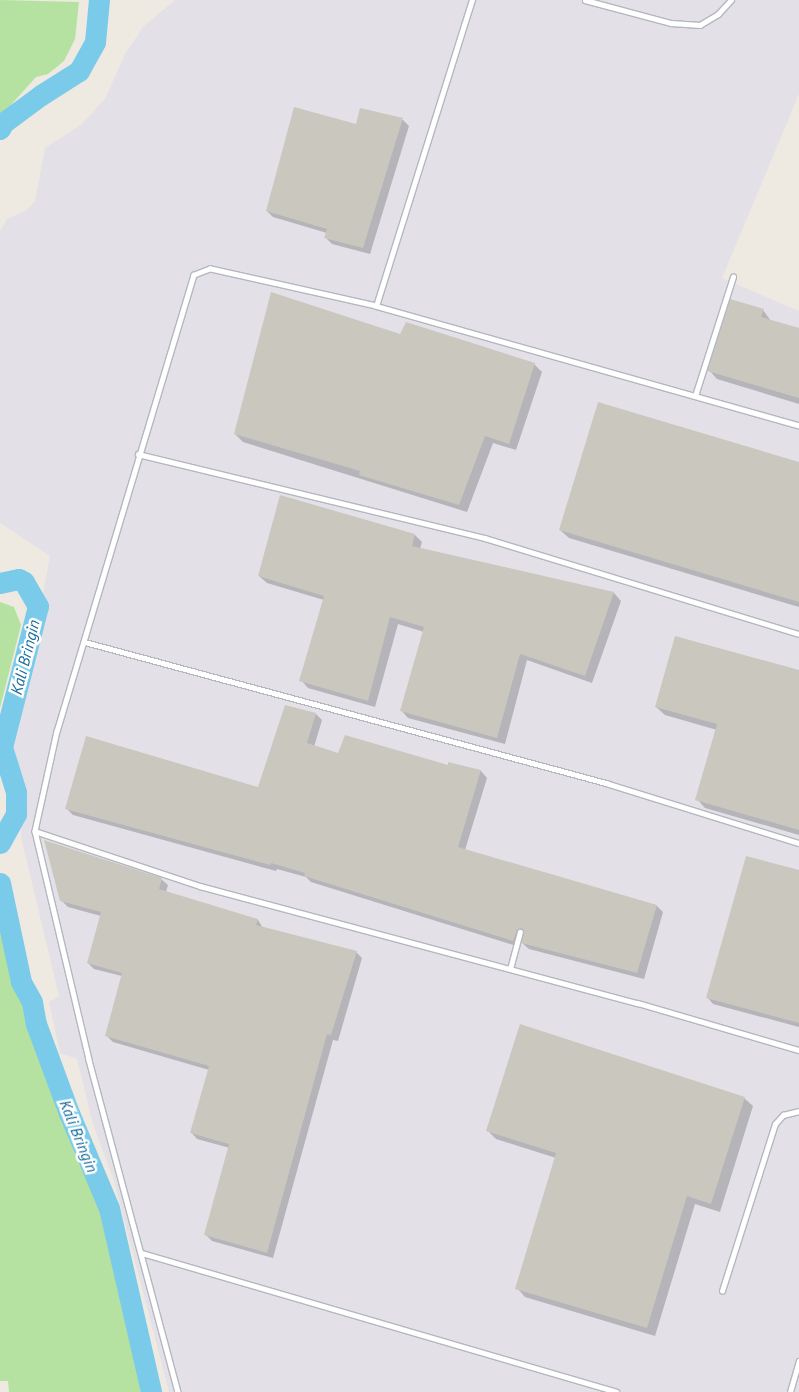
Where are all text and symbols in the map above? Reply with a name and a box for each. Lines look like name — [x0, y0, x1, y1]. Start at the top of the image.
water label: Kali Bringin — [6, 618, 44, 696]
water label: Kali Bringin — [56, 1097, 102, 1175]

